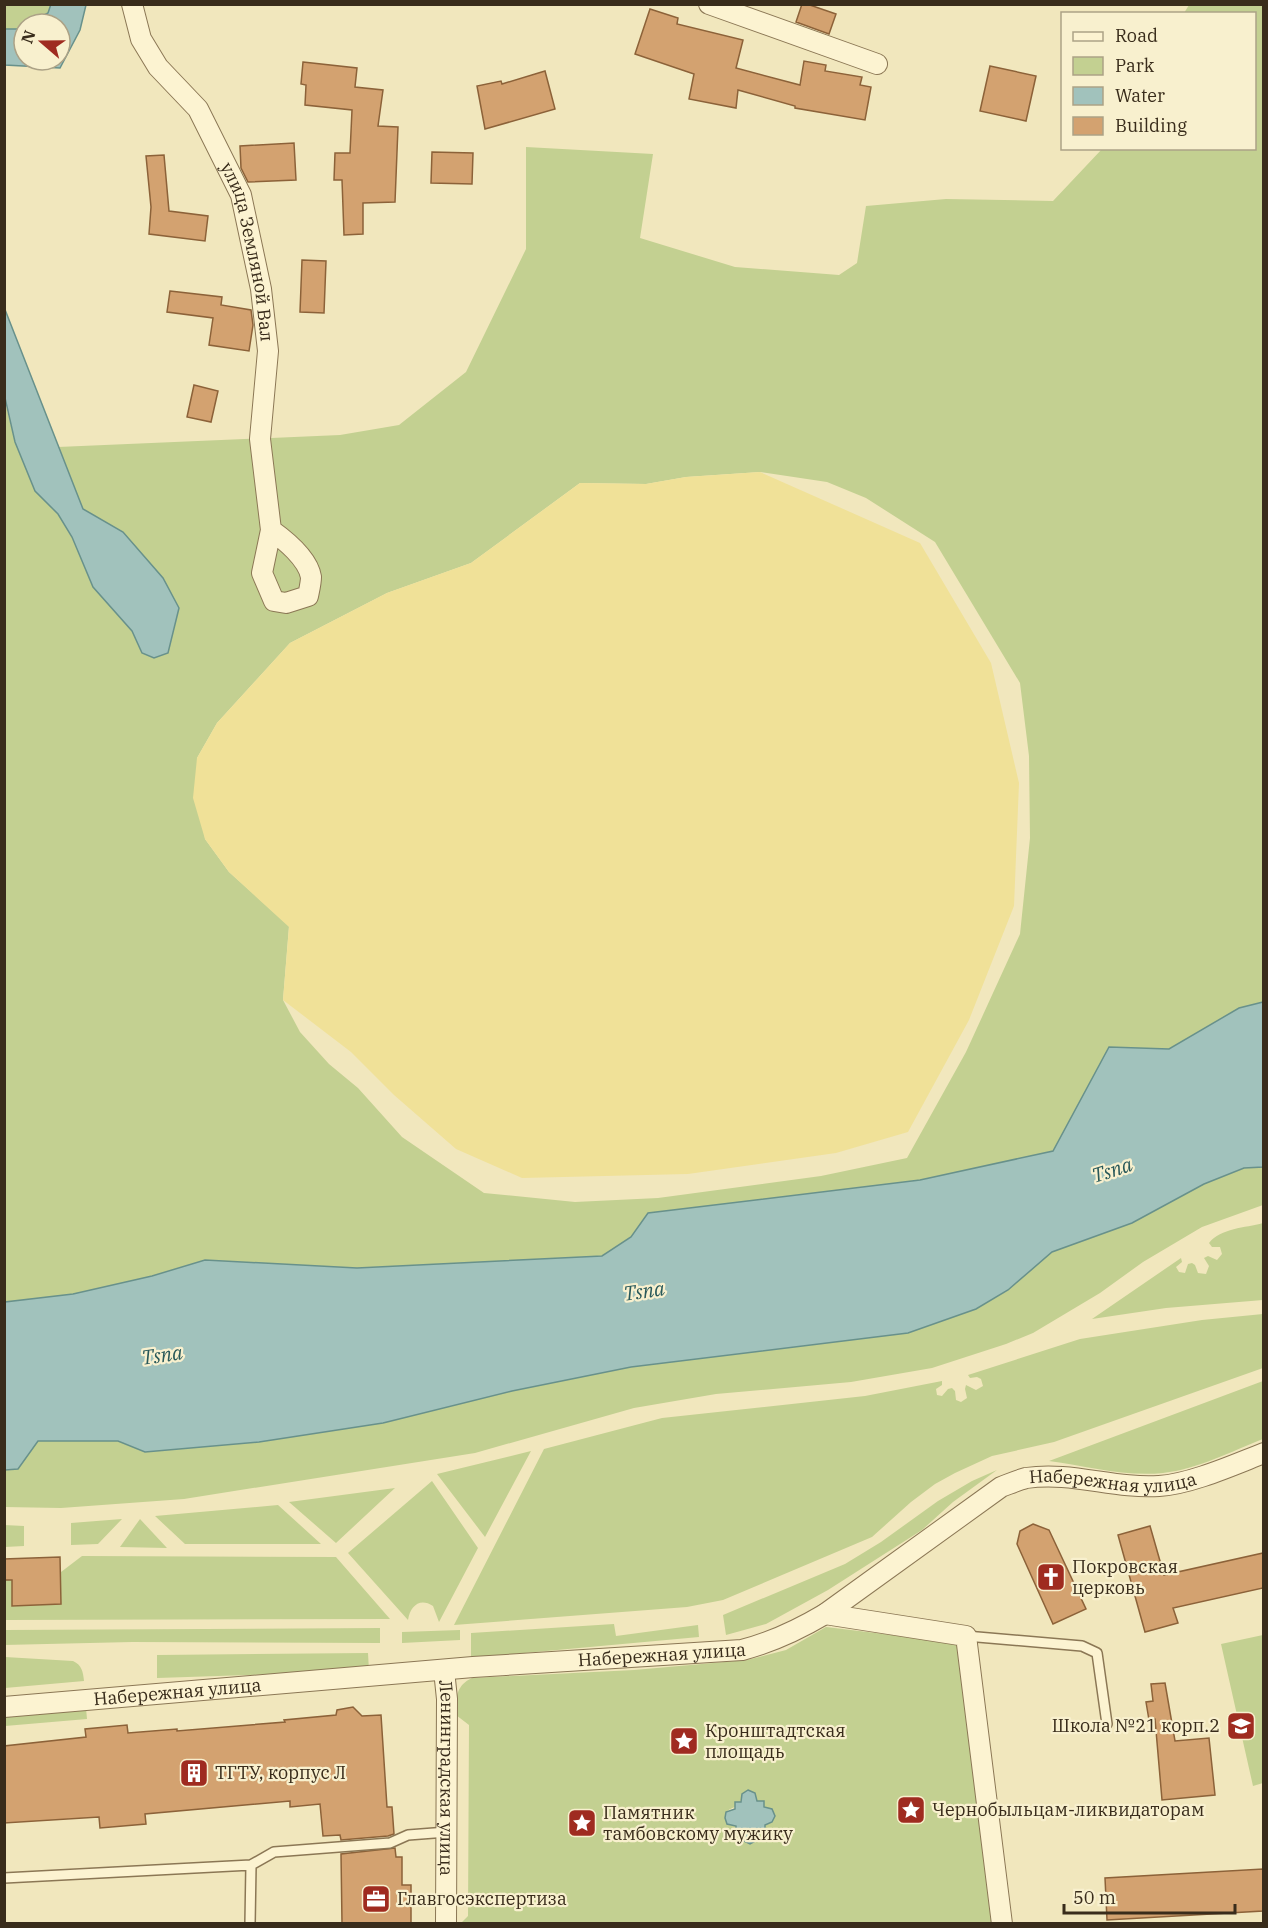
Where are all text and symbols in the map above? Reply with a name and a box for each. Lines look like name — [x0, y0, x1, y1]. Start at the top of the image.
north arrow — [12, 12, 72, 72]
legend — [1061, 12, 1256, 150]
text: Road — [1115, 24, 1158, 47]
text: N — [16, 28, 39, 46]
text: Park — [1115, 54, 1155, 77]
text: Water — [1115, 84, 1165, 107]
text: Building — [1115, 114, 1187, 137]
street label: улица Земляной Вал — [215, 158, 279, 343]
water label: Tsna — [1088, 1150, 1136, 1189]
water label: Tsna — [622, 1274, 666, 1307]
water label: Tsna — [140, 1338, 184, 1371]
street label: Набережная улица — [1028, 1464, 1199, 1497]
place label: Покровская церковь — [1072, 1555, 1178, 1599]
church icon: Покровская церковь — [1035, 1561, 1067, 1593]
street label: Набережная улица — [577, 1638, 747, 1671]
street label: Набережная улица — [92, 1673, 262, 1710]
street label: Ленинградская улица — [434, 1679, 459, 1876]
school or university icon: Школа №21 корп.2 — [1225, 1710, 1257, 1742]
place label: Школа №21 корп.2 — [1052, 1714, 1220, 1737]
place label: Кронштадтская площадь — [705, 1719, 846, 1763]
place icon: Кронштадтская площадь — [668, 1725, 700, 1757]
building icon: ТГТУ, корпус Л — [178, 1757, 210, 1789]
place label: ТГТУ, корпус Л — [215, 1761, 346, 1784]
place icon: Чернобыльцам-ликвидаторам — [895, 1794, 927, 1826]
place label: Чернобыльцам-ликвидаторам — [932, 1798, 1204, 1821]
place label: Памятник тамбовскому мужику — [603, 1801, 793, 1845]
place icon: Памятник тамбовскому мужику — [566, 1807, 598, 1839]
scale bar — [1064, 1877, 1235, 1915]
office icon: Главгосэкспертиза — [360, 1883, 392, 1915]
text: 50 m — [1073, 1886, 1116, 1909]
place label: Главгосэкспертиза — [397, 1887, 567, 1910]

